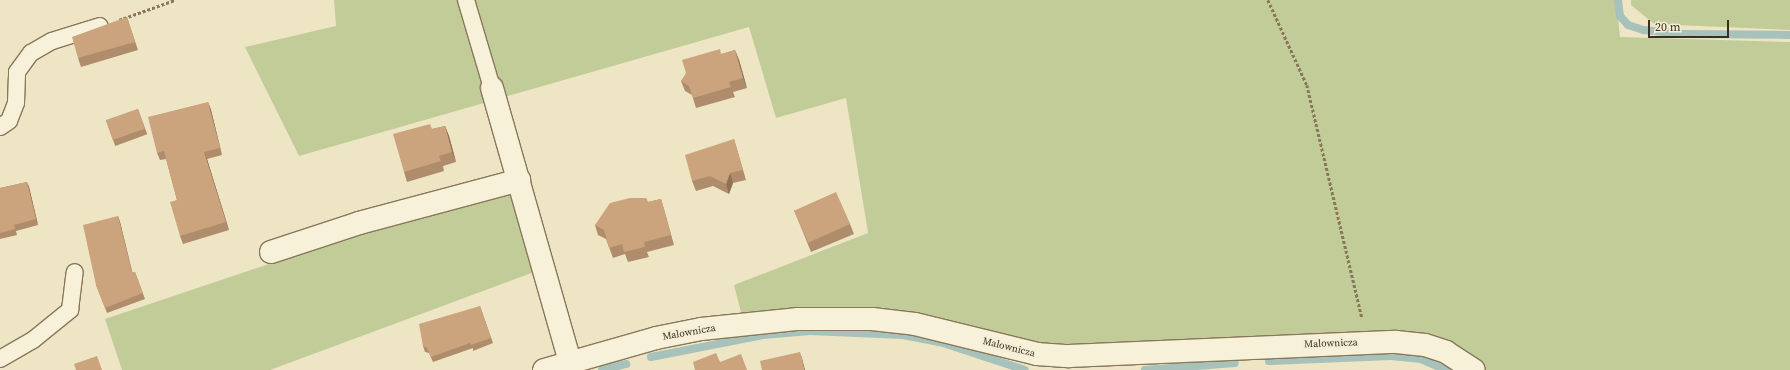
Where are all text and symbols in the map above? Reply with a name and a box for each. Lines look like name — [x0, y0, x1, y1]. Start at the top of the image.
scale bar — [1650, 12, 1731, 38]
text: 20 m — [1655, 19, 1681, 35]
street label: Malownicza — [662, 321, 716, 343]
street label: Malownicza — [982, 335, 1036, 359]
street label: Malownicza — [1304, 336, 1358, 350]

